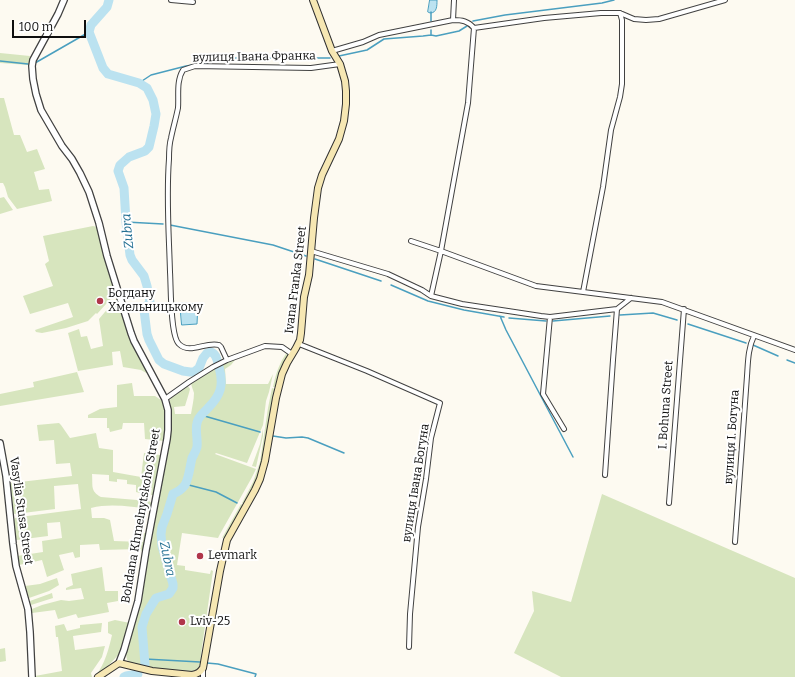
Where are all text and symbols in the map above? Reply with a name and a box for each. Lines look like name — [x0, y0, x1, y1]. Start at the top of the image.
scale bar — [14, 12, 88, 38]
text: 100 m — [19, 20, 53, 34]
street label: вулиця Івана Франка — [192, 49, 316, 65]
water label: Zubra — [119, 213, 137, 249]
street label: Ivana Franka Street — [282, 225, 310, 335]
place label: Богдану Хмельницькому — [108, 287, 203, 315]
marker: Богдану Хмельницькому — [95, 296, 105, 306]
street label: I. Bohuna Street — [656, 360, 676, 450]
street label: вулиця І. Богуна — [722, 389, 742, 485]
street label: вулиця Івана Богуна — [400, 423, 432, 543]
street label: Bohdana Khmelnytskoho Street — [119, 428, 163, 604]
street label: Vasylia Stusa Street — [6, 456, 36, 566]
water label: Zubra — [156, 540, 178, 578]
place label: Levmark — [208, 549, 257, 563]
marker: Levmark — [195, 551, 205, 561]
place label: Lviv-25 — [190, 615, 230, 629]
marker: Lviv-25 — [177, 617, 187, 627]

